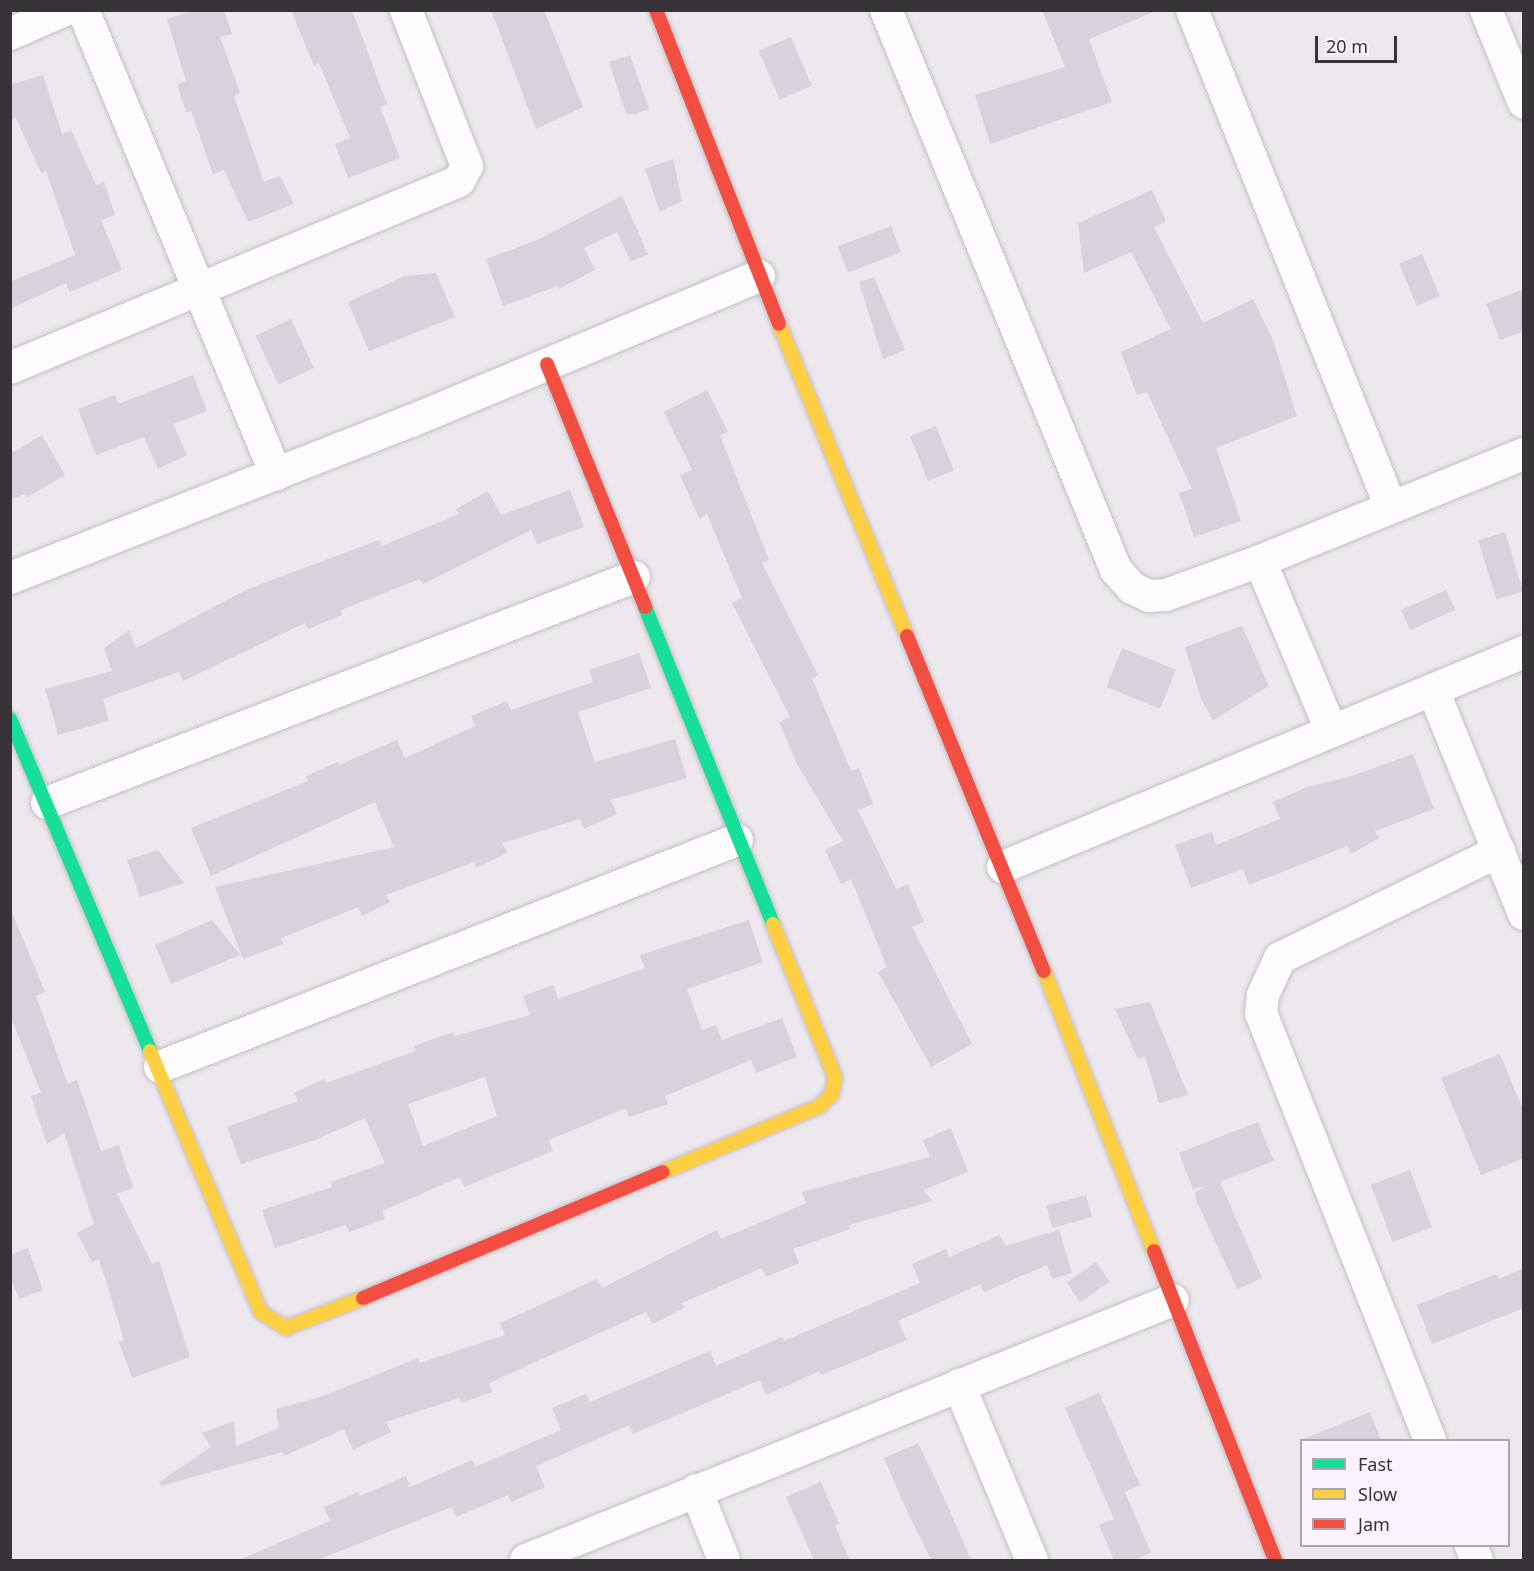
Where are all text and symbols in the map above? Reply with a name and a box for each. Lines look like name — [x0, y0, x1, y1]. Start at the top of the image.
scale bar — [1318, 24, 1400, 62]
text: 20 m — [1326, 34, 1368, 58]
legend — [1300, 1439, 1510, 1547]
text: Fast — [1358, 1452, 1393, 1476]
text: Slow — [1358, 1482, 1397, 1506]
text: Jam — [1358, 1512, 1390, 1536]

